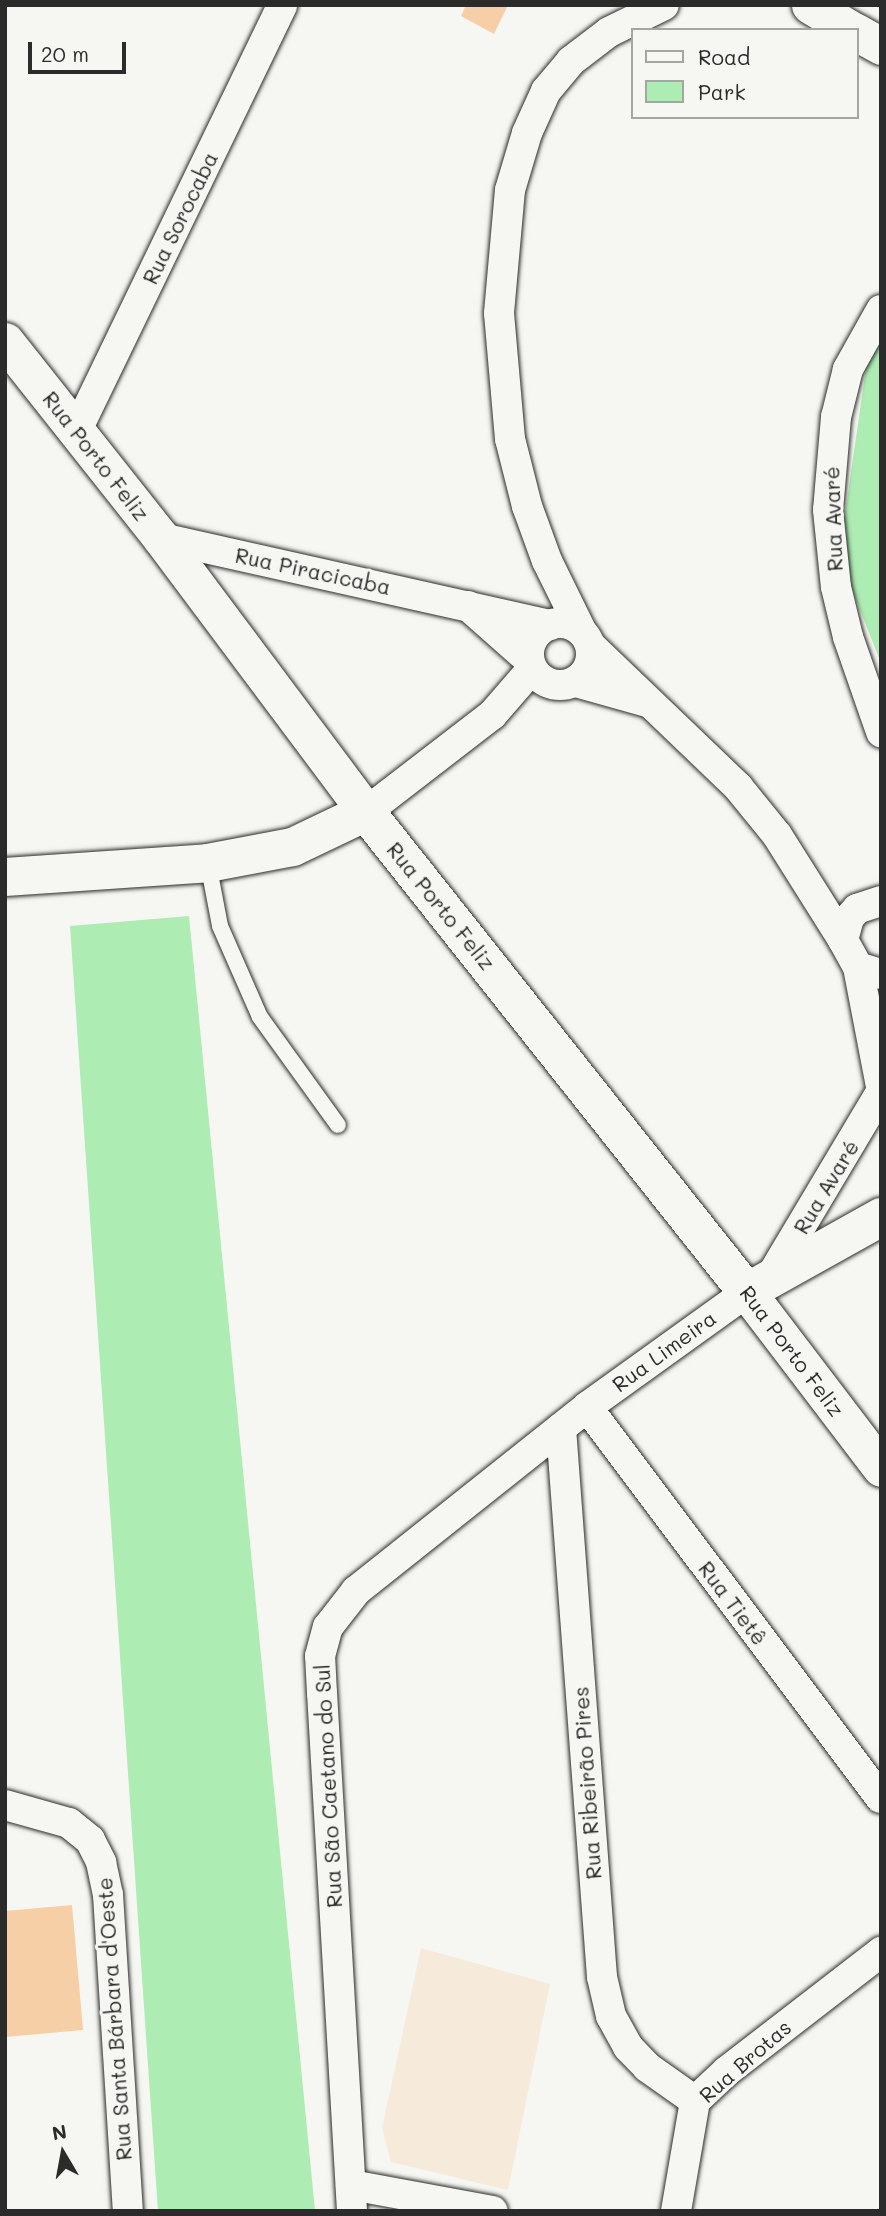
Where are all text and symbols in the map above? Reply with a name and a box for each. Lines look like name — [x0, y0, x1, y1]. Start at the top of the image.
scale bar — [32, 28, 130, 72]
legend — [630, 28, 858, 119]
text: 20 m — [41, 40, 89, 67]
text: Road — [698, 43, 750, 70]
text: Park — [698, 78, 746, 105]
street label: Rua Sorocaba — [137, 148, 223, 288]
street label: Rua Porto Feliz — [38, 386, 154, 526]
street label: Rua Avaré — [819, 466, 847, 572]
street label: Rua Piracicaba — [233, 542, 393, 600]
street label: Rua Porto Feliz — [382, 837, 500, 975]
street label: Rua Avaré — [788, 1136, 864, 1238]
street label: Rua Porto Feliz — [735, 1281, 849, 1421]
street label: Rua Limeira — [607, 1305, 721, 1397]
street label: Rua Tietê — [693, 1556, 773, 1650]
street label: Rua São Caetano do Sul — [309, 1663, 347, 1909]
street label: Rua Ribeirão Pires — [568, 1686, 606, 1880]
street label: Rua Santa Bárbara d'Oeste — [92, 1877, 136, 2161]
street label: Rua Brotas — [694, 2014, 796, 2108]
north arrow — [28, 2118, 98, 2188]
text: N — [50, 2118, 69, 2145]

